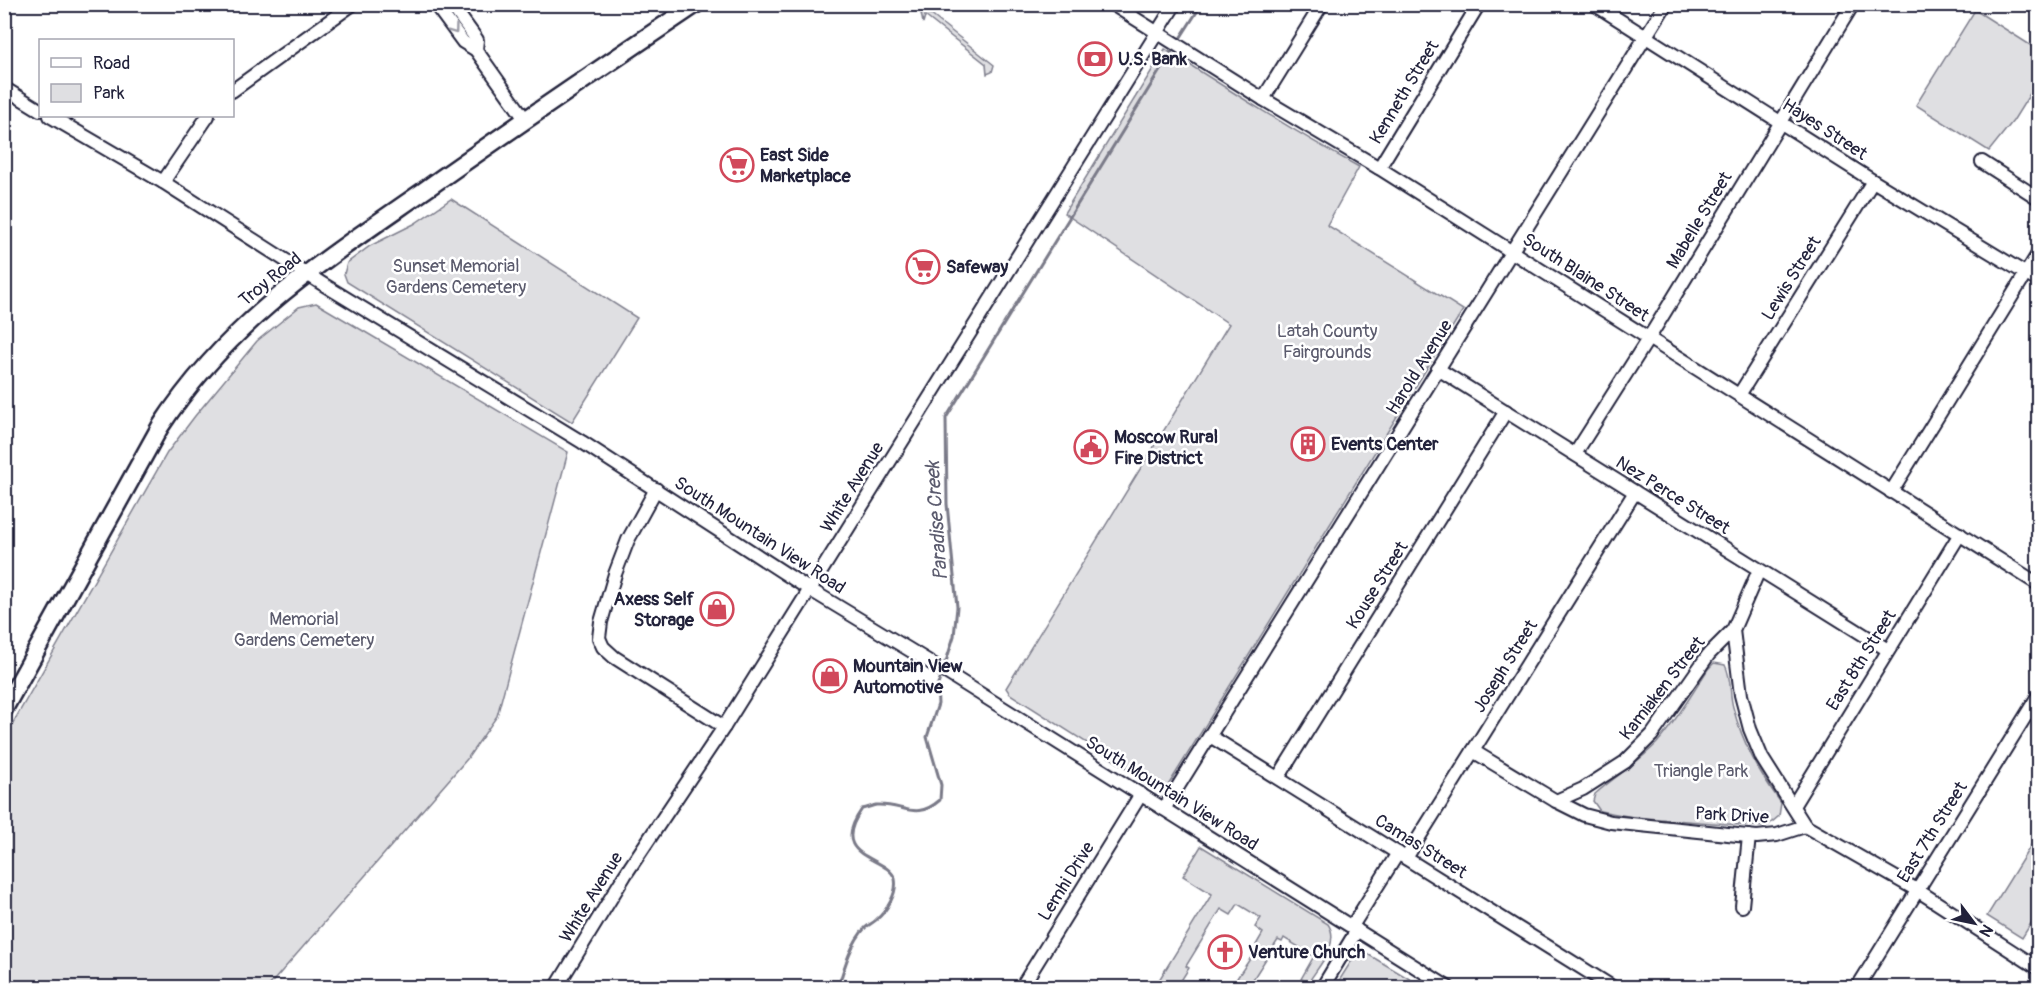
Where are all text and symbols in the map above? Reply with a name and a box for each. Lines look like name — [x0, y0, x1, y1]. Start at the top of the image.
one-way arrow — [446, 23, 457, 34]
street label: Kenneth Street — [1364, 36, 1445, 148]
legend — [39, 39, 234, 117]
bank icon: U.S. Bank — [1077, 41, 1113, 77]
place label: U.S. Bank — [1118, 48, 1188, 71]
text: Road — [93, 52, 130, 75]
text: Park — [93, 82, 125, 105]
street label: Hayes Street — [1778, 93, 1872, 166]
place label: East Side Marketplace — [760, 144, 852, 188]
supermarket icon: East Side Marketplace — [719, 147, 755, 183]
street label: Mabelle Street — [1661, 167, 1738, 273]
street label: South Blaine Street — [1518, 228, 1654, 327]
street label: Lewis Street — [1756, 231, 1827, 325]
street label: Troy Road — [234, 247, 306, 312]
supermarket icon: Safeway — [905, 249, 941, 285]
park label: Sunset Memorial Gardens Cemetery — [386, 255, 527, 299]
place label: Safeway — [946, 256, 1008, 279]
street label: Harold Avenue — [1381, 315, 1458, 419]
park label: Latah County Fairgrounds — [1277, 320, 1378, 364]
place label: Moscow Rural Fire District — [1114, 426, 1218, 470]
building icon: Events Center — [1290, 426, 1326, 462]
public building icon: Moscow Rural Fire District — [1073, 429, 1109, 465]
place label: Events Center — [1331, 433, 1439, 456]
street label: White Avenue — [815, 438, 889, 537]
street label: Nez Perce Street — [1611, 451, 1735, 540]
water label: Paradise Creek — [920, 459, 953, 582]
street label: South Mountain View Road — [670, 471, 850, 599]
street label: Kouse Street — [1341, 536, 1414, 633]
place label: Axess Self Storage — [613, 588, 695, 632]
shop icon: Axess Self Storage — [699, 591, 735, 627]
street label: East 8th Street — [1821, 605, 1902, 715]
park label: Memorial Gardens Cemetery — [234, 608, 375, 652]
street label: Joseph Street — [1468, 615, 1543, 717]
street label: Kamiaken Street — [1615, 631, 1711, 745]
place label: Mountain View Automotive — [853, 655, 963, 699]
shop icon: Mountain View Automotive — [812, 658, 848, 694]
street label: South Mountain View Road — [1081, 731, 1262, 856]
park label: Triangle Park — [1654, 760, 1749, 783]
street label: East 7th Street — [1892, 777, 1973, 887]
street label: Park Drive — [1694, 802, 1770, 829]
street label: Camas Street — [1370, 809, 1472, 884]
street label: Lemhi Drive — [1033, 837, 1100, 925]
street label: White Avenue — [554, 848, 628, 947]
north arrow — [1944, 893, 2004, 953]
text: N — [1974, 921, 1997, 940]
church icon: Venture Church — [1207, 934, 1243, 970]
place label: Venture Church — [1248, 941, 1366, 964]

